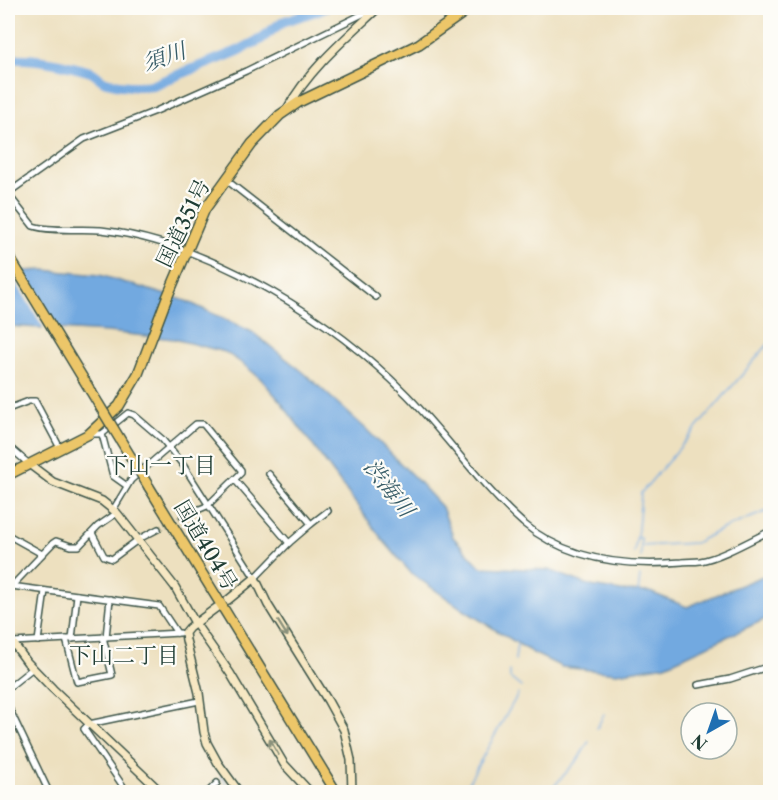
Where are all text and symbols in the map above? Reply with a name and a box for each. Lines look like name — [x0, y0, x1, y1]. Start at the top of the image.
water label: 須川 — [139, 36, 191, 77]
street label: 国道351号 — [151, 175, 215, 271]
district label: 下山一丁目 — [106, 452, 216, 479]
water label: 渋海川 — [358, 454, 421, 524]
street label: 国道404号 — [169, 495, 243, 595]
one-way arrow — [277, 620, 289, 637]
district label: 下山二丁目 — [69, 642, 179, 669]
north arrow — [679, 701, 739, 761]
text: N — [688, 730, 711, 755]
one-way arrow — [267, 739, 279, 756]

